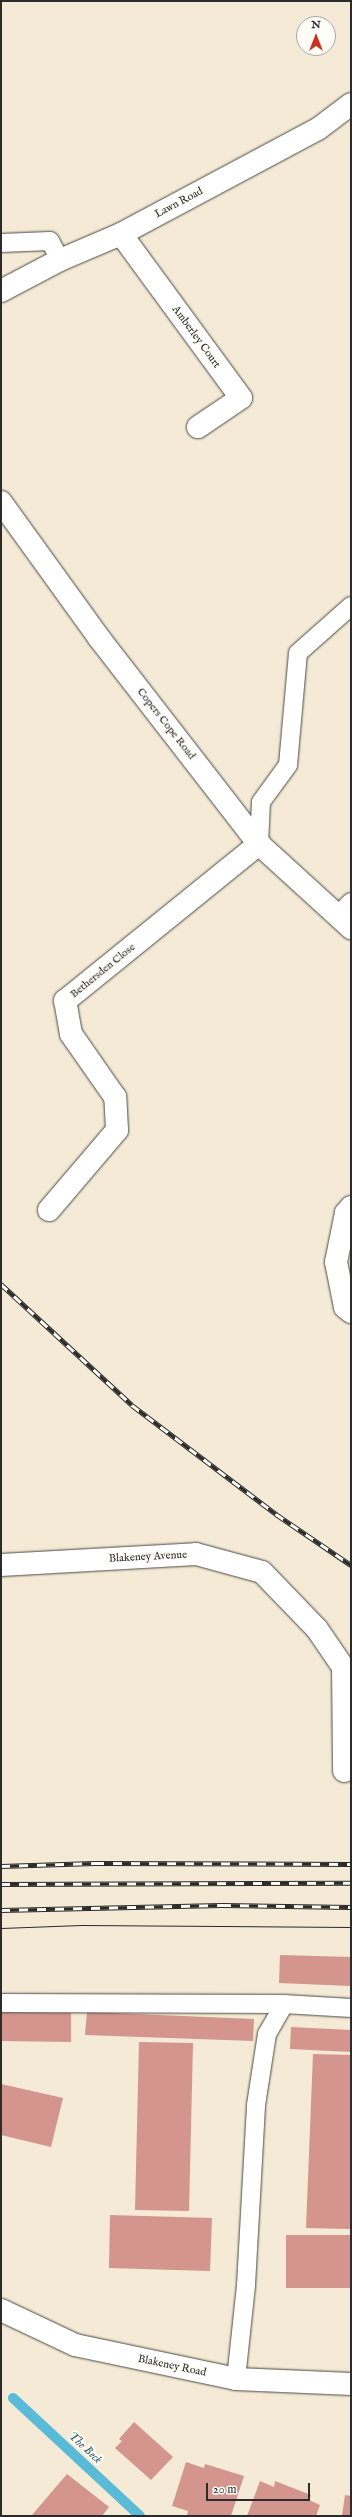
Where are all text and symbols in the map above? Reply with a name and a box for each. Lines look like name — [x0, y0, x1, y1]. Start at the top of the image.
north arrow — [296, 16, 336, 56]
text: N — [311, 18, 321, 32]
street label: Lawn Road — [153, 185, 205, 221]
street label: Amberley Court — [169, 303, 223, 371]
street label: Copers Cope Road — [134, 686, 198, 762]
street label: Bethersden Close — [68, 941, 138, 1001]
street label: Blakeney Avenue — [109, 1548, 187, 1566]
street label: Blakeney Road — [137, 2352, 207, 2380]
water label: The Beck — [65, 2429, 105, 2467]
scale bar — [208, 2475, 312, 2501]
text: 20 m — [213, 2482, 236, 2497]

